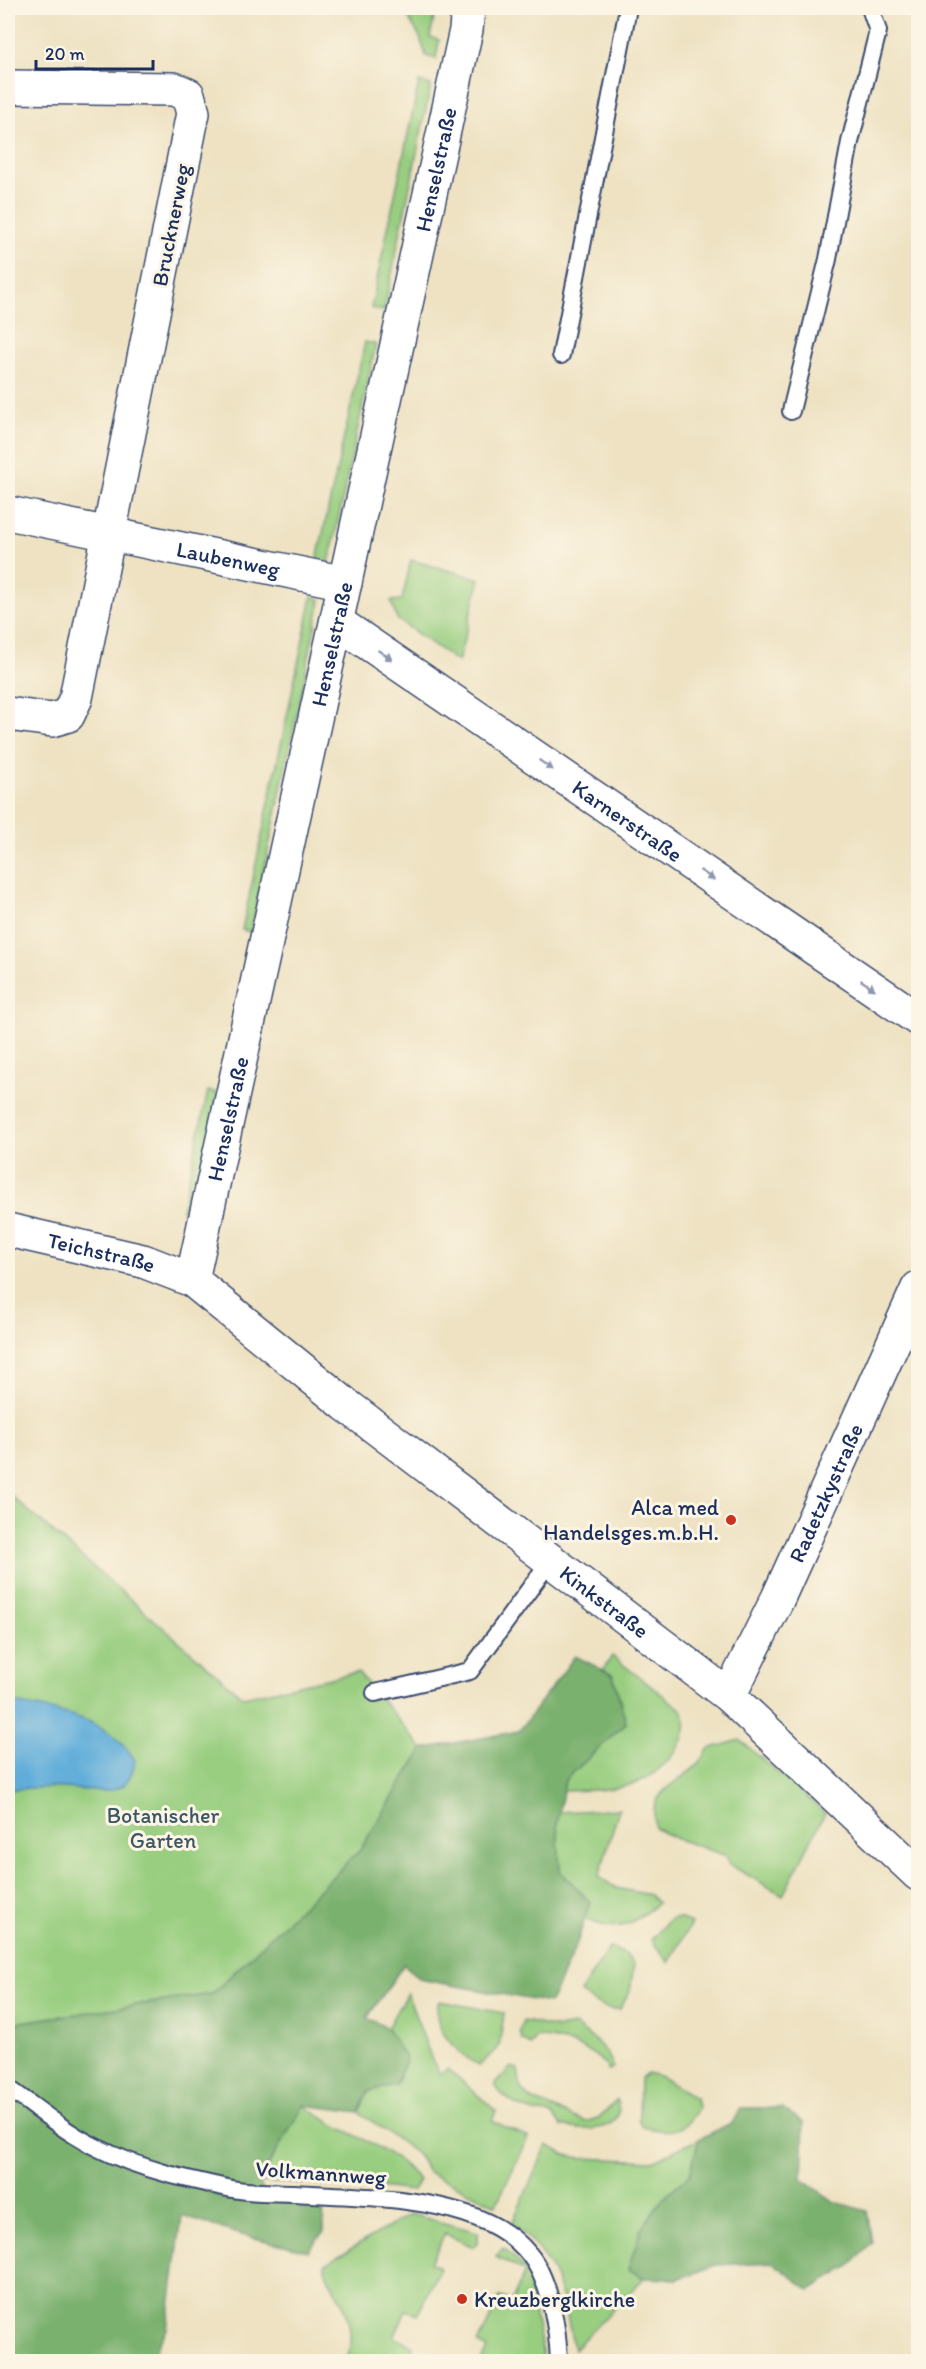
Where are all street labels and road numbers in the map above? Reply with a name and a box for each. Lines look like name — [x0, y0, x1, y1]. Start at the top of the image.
street label: Henselstraße — [409, 105, 462, 234]
street label: Brucknerweg — [146, 161, 196, 289]
street label: Laubenweg — [174, 535, 283, 583]
street label: Henselstraße — [305, 579, 358, 709]
street label: Karnerstraße — [567, 774, 688, 868]
street label: Henselstraße — [201, 1054, 254, 1184]
street label: Teichstraße — [45, 1226, 159, 1278]
street label: Radetzkystraße — [782, 1419, 869, 1566]
street label: Kinkstraße — [555, 1559, 654, 1644]
street label: Volkmannweg — [255, 2155, 388, 2191]

